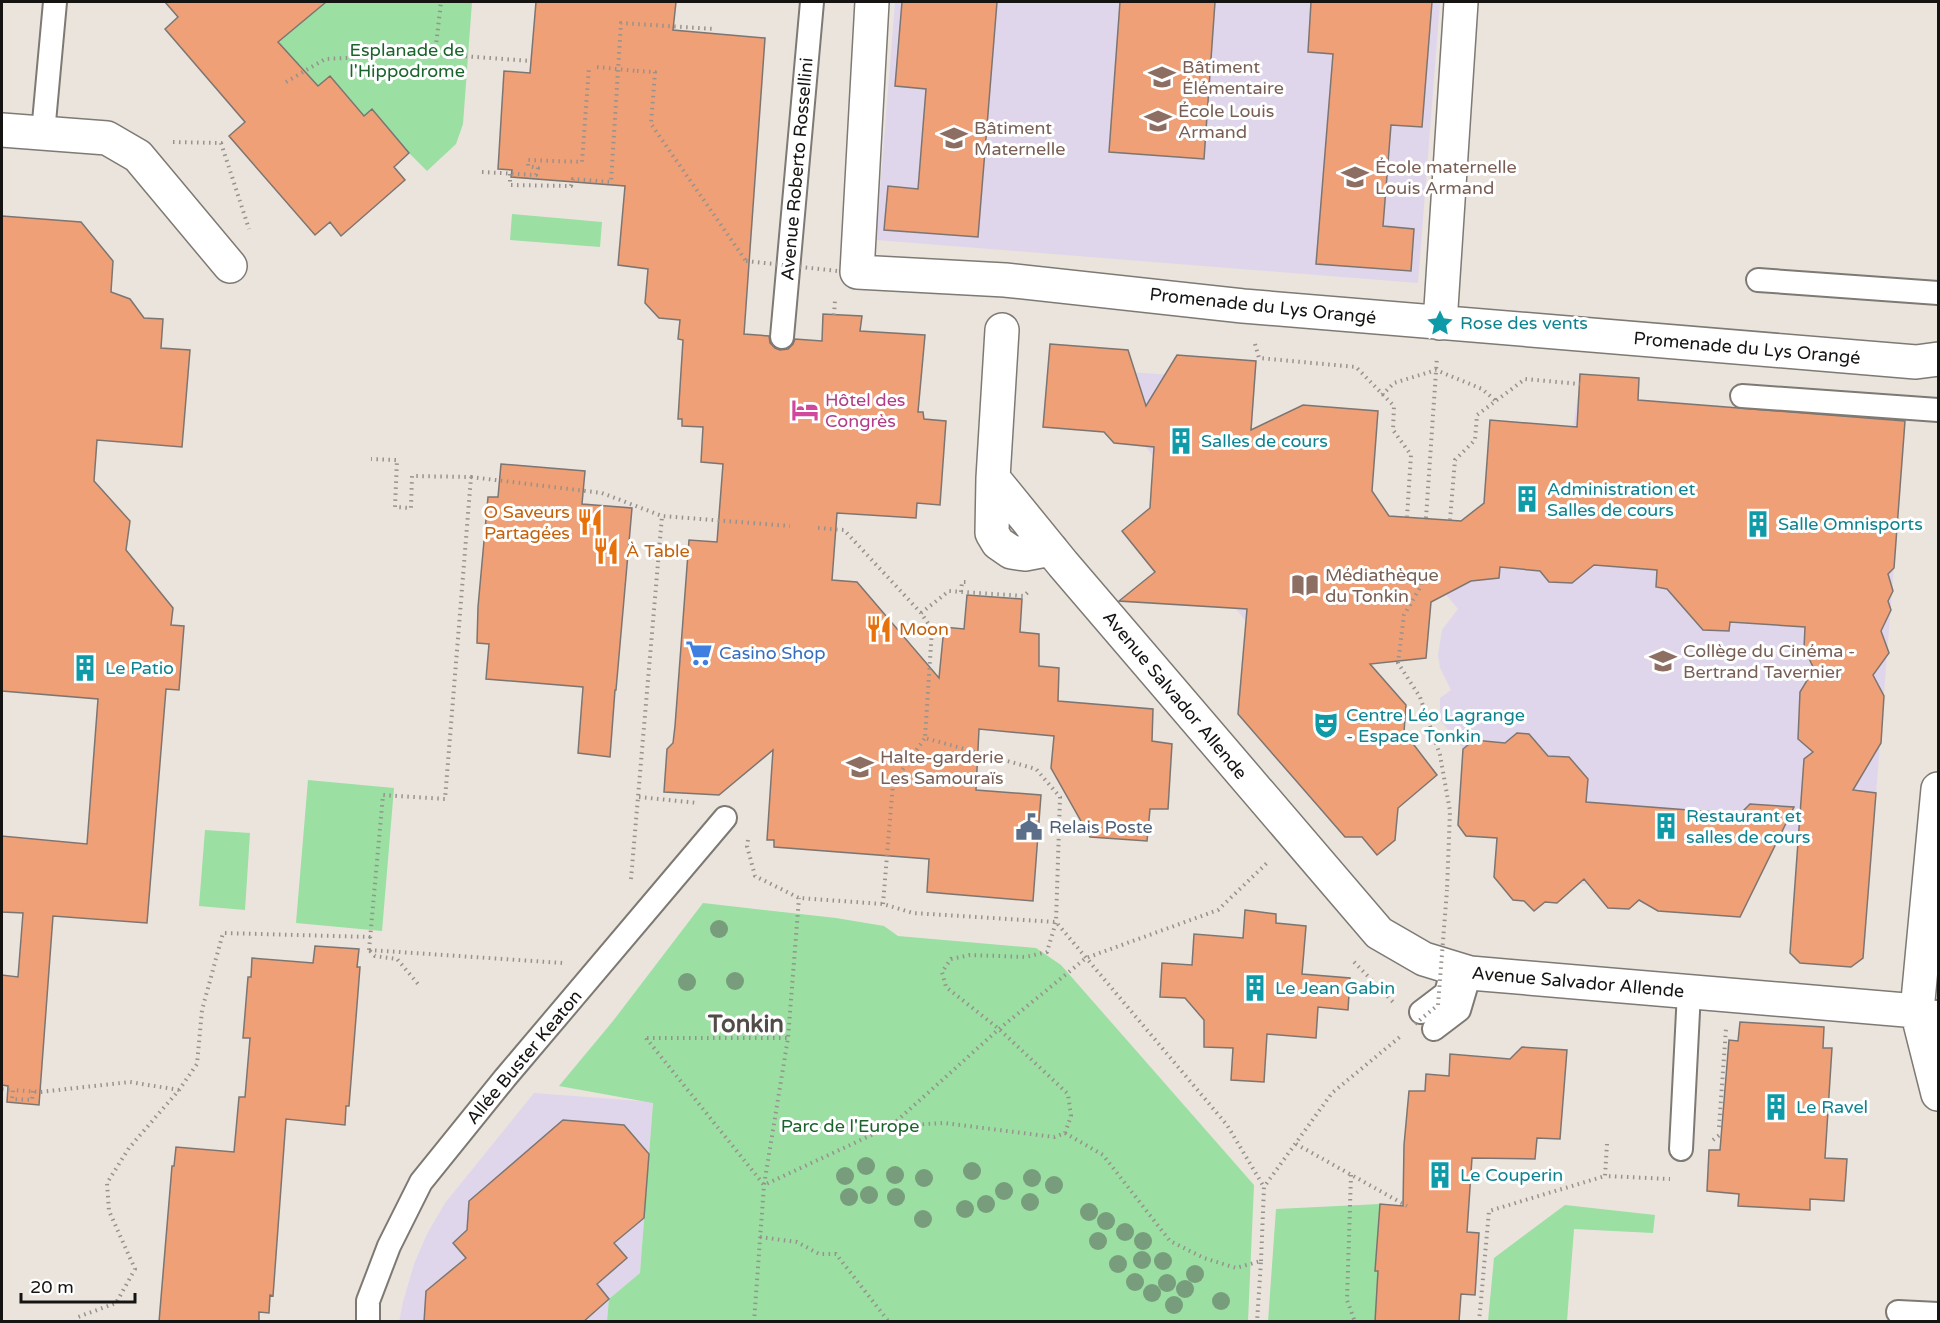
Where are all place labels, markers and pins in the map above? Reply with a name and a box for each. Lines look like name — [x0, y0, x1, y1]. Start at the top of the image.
place label: Bâtiment Élémentaire — [1182, 56, 1284, 99]
school or university icon: Bâtiment Élémentaire — [1147, 62, 1177, 92]
place label: École Louis Armand — [1178, 100, 1274, 143]
school or university icon: École Louis Armand — [1143, 106, 1173, 136]
place label: Bâtiment Maternelle — [974, 117, 1065, 160]
school or university icon: Bâtiment Maternelle — [939, 123, 969, 153]
place label: École maternelle Louis Armand — [1375, 156, 1517, 199]
school or university icon: École maternelle Louis Armand — [1340, 162, 1370, 192]
place icon: Rose des vents — [1425, 308, 1455, 338]
place label: Rose des vents — [1460, 312, 1588, 334]
place label: Hôtel des Congrès — [825, 389, 906, 432]
hotel icon: Hôtel des Congrès — [790, 395, 820, 425]
building icon: Salles de cours — [1166, 426, 1196, 456]
place label: Salles de cours — [1201, 430, 1328, 452]
place label: Administration et Salles de cours — [1547, 478, 1695, 521]
building icon: Administration et Salles de cours — [1512, 484, 1542, 514]
place label: O Saveurs Partagées — [484, 501, 570, 544]
restaurant icon: O Saveurs Partagées — [575, 507, 605, 537]
building icon: Salle Omnisports — [1743, 509, 1773, 539]
place label: Salle Omnisports — [1778, 513, 1923, 535]
restaurant icon: À Table — [591, 536, 621, 566]
place label: À Table — [626, 540, 690, 562]
place label: Médiathèque du Tonkin — [1325, 564, 1439, 607]
library icon: Médiathèque du Tonkin — [1290, 570, 1320, 600]
restaurant icon: Moon — [864, 614, 894, 644]
place label: Moon — [899, 618, 949, 640]
supermarket icon: Casino Shop — [684, 638, 714, 668]
place label: Collège du Cinéma - Bertrand Tavernier — [1683, 640, 1855, 683]
place label: Casino Shop — [719, 642, 826, 664]
school or university icon: Collège du Cinéma - Bertrand Tavernier — [1648, 646, 1678, 676]
building icon: Le Patio — [70, 653, 100, 683]
place label: Le Patio — [105, 657, 174, 679]
place label: Centre Léo Lagrange - Espace Tonkin — [1346, 704, 1525, 747]
theatre icon: Centre Léo Lagrange - Espace Tonkin — [1311, 710, 1341, 740]
place label: Halte-garderie Les Samouraïs — [880, 746, 1004, 789]
school or university icon: Halte-garderie Les Samouraïs — [845, 752, 875, 782]
place label: Restaurant et salles de cours — [1686, 805, 1810, 848]
building icon: Restaurant et salles de cours — [1651, 811, 1681, 841]
public building icon: Relais Poste — [1014, 812, 1044, 842]
place label: Relais Poste — [1049, 816, 1153, 838]
building icon: Le Jean Gabin — [1240, 973, 1270, 1003]
place label: Le Jean Gabin — [1275, 977, 1395, 999]
building icon: Le Ravel — [1761, 1092, 1791, 1122]
place label: Le Ravel — [1796, 1096, 1868, 1118]
building icon: Le Couperin — [1425, 1160, 1455, 1190]
place label: Le Couperin — [1460, 1164, 1563, 1186]

